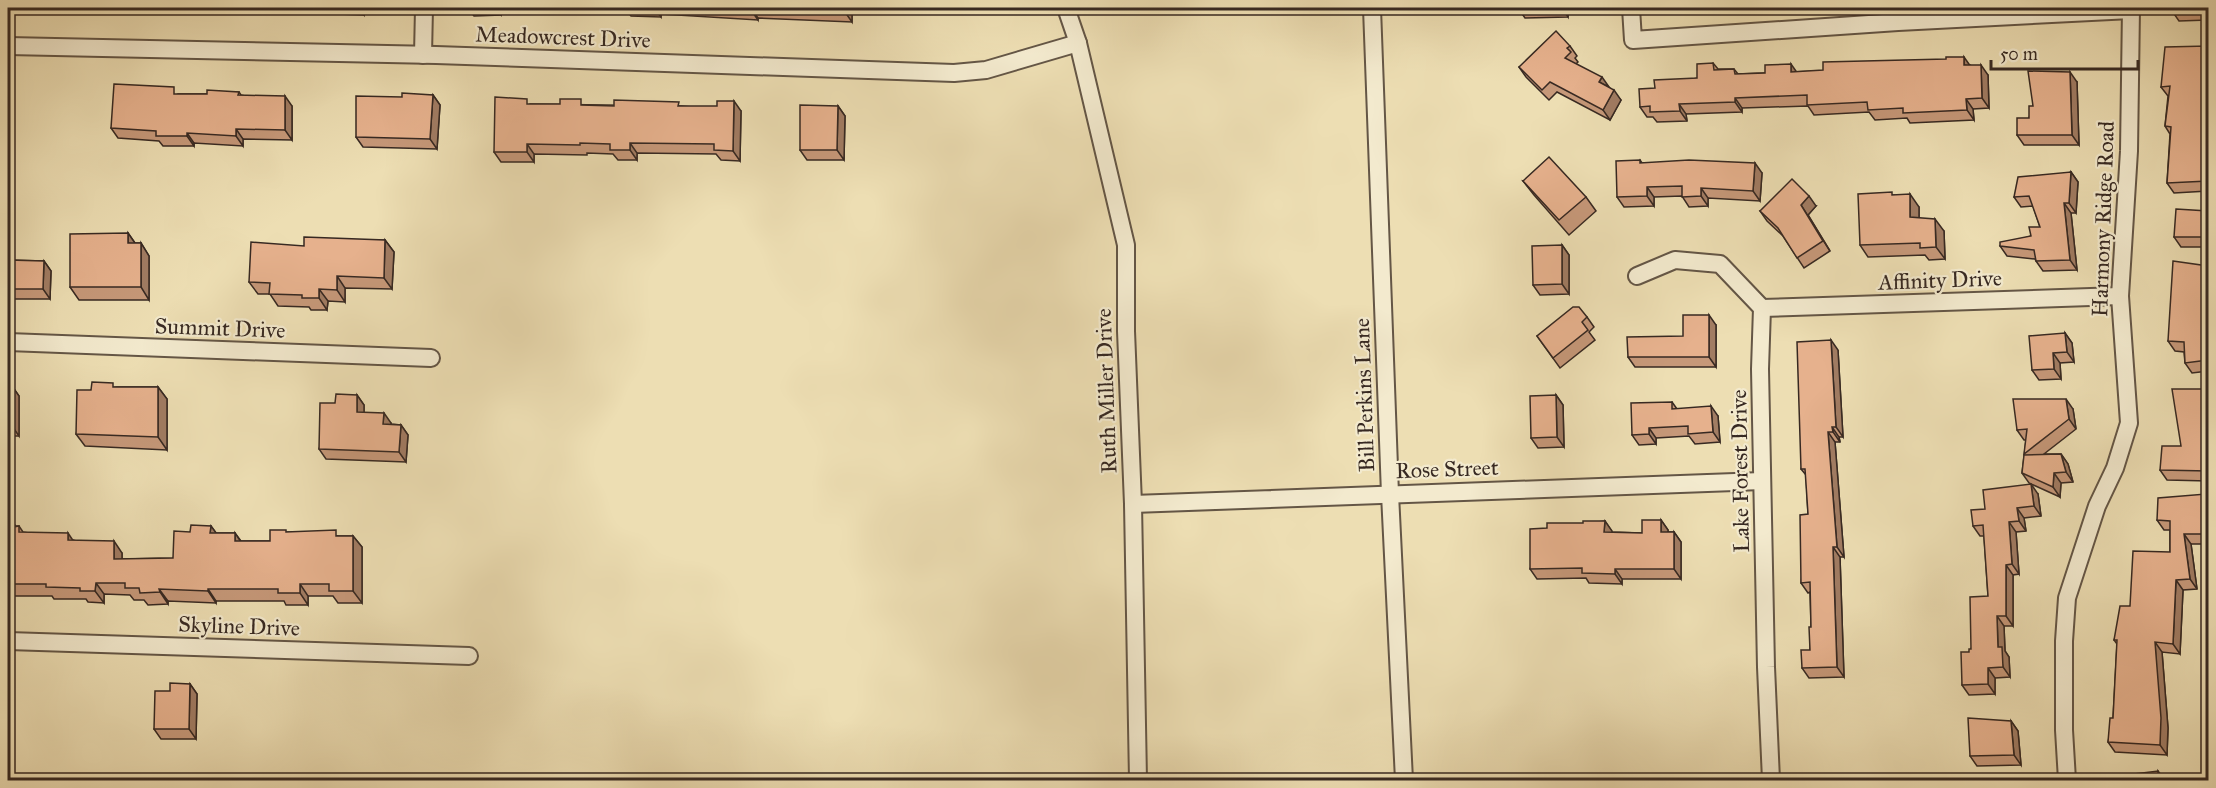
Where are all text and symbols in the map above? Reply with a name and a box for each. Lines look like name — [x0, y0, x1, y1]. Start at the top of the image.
street label: Meadowcrest Drive — [475, 20, 651, 54]
scale bar — [1991, 33, 2138, 71]
text: 50 m — [2000, 43, 2038, 65]
street label: Harmony Ridge Road — [2086, 120, 2120, 318]
street label: Affinity Drive — [1877, 264, 2002, 296]
street label: Ruth Miller Drive — [1090, 308, 1122, 474]
street label: Summit Drive — [154, 312, 286, 344]
street label: Bill Perkins Lane — [1348, 318, 1380, 472]
street label: Lake Forest Drive — [1725, 389, 1755, 553]
street label: Rose Street — [1395, 454, 1499, 484]
street label: Skyline Drive — [178, 610, 300, 642]

